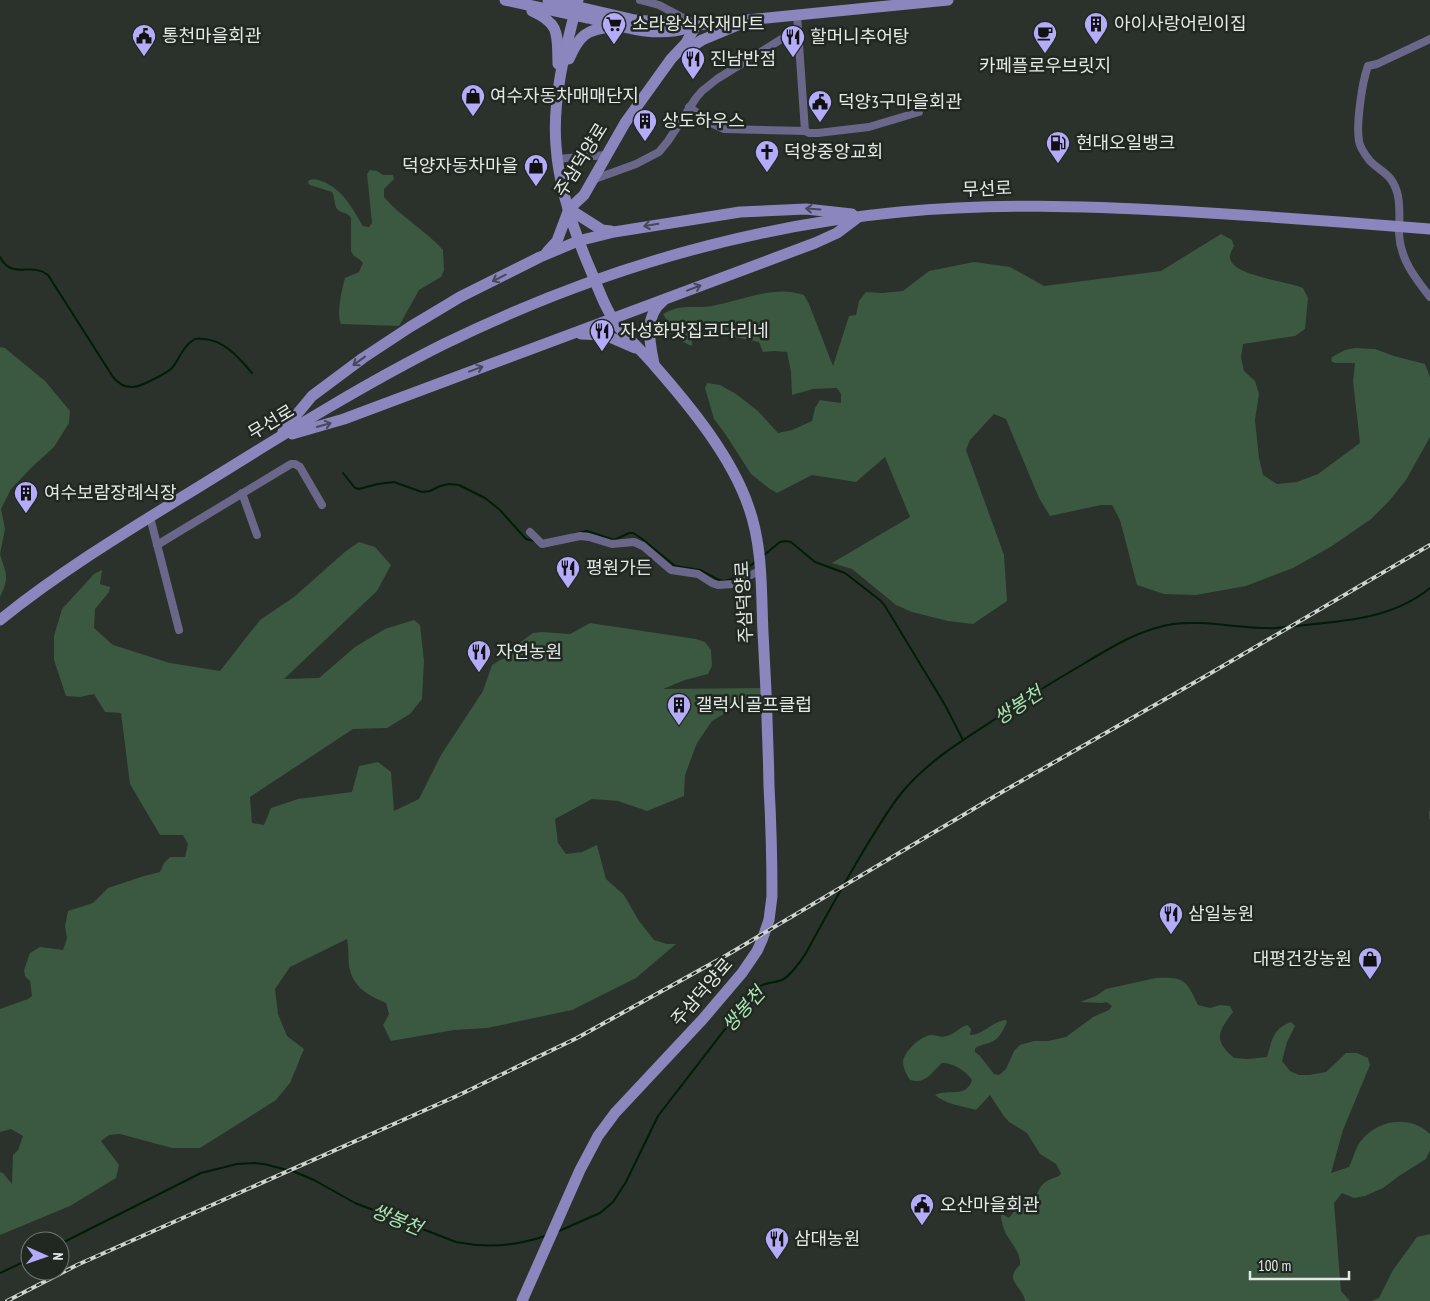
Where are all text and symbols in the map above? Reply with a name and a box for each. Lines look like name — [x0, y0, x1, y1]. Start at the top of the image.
supermarket icon: 소라왕식자재마트 — [601, 11, 627, 45]
building icon: 아이사랑어린이집 — [1083, 11, 1109, 45]
place label: 소라왕식자재마트 — [632, 12, 764, 35]
place label: 아이사랑어린이집 — [1114, 12, 1246, 35]
cafe icon: 카페플로우브릿지 — [1032, 20, 1058, 54]
public building icon: 통천마을회관 — [131, 23, 157, 57]
place label: 통천마을회관 — [162, 24, 262, 47]
restaurant icon: 할머니추어탕 — [780, 24, 806, 58]
place label: 할머니추어탕 — [810, 25, 909, 48]
restaurant icon: 진남반점 — [680, 46, 706, 80]
place label: 진남반점 — [710, 47, 776, 70]
place label: 카페플로우브릿지 — [979, 54, 1111, 77]
shop icon: 여수자동차매매단지 — [460, 83, 486, 117]
place label: 여수자동차매매단지 — [490, 84, 639, 107]
public building icon: 덕양3구마을회관 — [807, 89, 833, 123]
place label: 덕양3구마을회관 — [838, 90, 962, 113]
building icon: 상도하우스 — [632, 108, 658, 142]
place label: 상도하우스 — [662, 109, 745, 132]
street label: 주삼덕양로 — [549, 119, 612, 201]
fuel station icon: 현대오일뱅크 — [1045, 130, 1071, 164]
place label: 현대오일뱅크 — [1076, 131, 1175, 154]
church icon: 덕양중앙교회 — [754, 139, 780, 173]
place label: 덕양중앙교회 — [784, 140, 883, 163]
shop icon: 덕양자동차마을 — [523, 153, 549, 187]
place label: 덕양자동차마을 — [402, 154, 518, 177]
street label: 무선로 — [962, 176, 1012, 201]
one-way arrow — [805, 205, 821, 214]
one-way arrow — [644, 221, 660, 231]
one-way arrow — [491, 273, 506, 283]
one-way arrow — [686, 283, 701, 292]
restaurant icon: 자성화맛집코다리네 — [589, 318, 615, 352]
place label: 자성화맛집코다리네 — [620, 319, 769, 342]
one-way arrow — [352, 356, 366, 366]
one-way arrow — [468, 364, 484, 373]
street label: 무선로 — [244, 399, 298, 444]
one-way arrow — [315, 420, 331, 429]
building icon: 여수보람장례식장 — [13, 480, 39, 514]
place label: 여수보람장례식장 — [44, 481, 176, 504]
restaurant icon: 평원가든 — [555, 555, 581, 589]
place label: 평원가든 — [586, 556, 652, 579]
street label: 주삼덕양로 — [730, 560, 757, 644]
restaurant icon: 자연농원 — [466, 639, 492, 673]
place label: 자연농원 — [496, 640, 562, 663]
water label: 쌍봉천 — [989, 680, 1048, 729]
building icon: 갤럭시골프클럽 — [666, 692, 692, 726]
place label: 갤럭시골프클럽 — [696, 693, 812, 716]
restaurant icon: 삼일농원 — [1158, 901, 1184, 935]
place label: 삼일농원 — [1188, 902, 1254, 925]
shop icon: 대평건강농원 — [1357, 946, 1383, 980]
place label: 대평건강농원 — [1253, 947, 1352, 970]
street label: 주삼덕양로 — [666, 953, 737, 1030]
water label: 쌍봉천 — [717, 980, 770, 1037]
public building icon: 오산마을회관 — [909, 1192, 935, 1226]
place label: 오산마을회관 — [940, 1193, 1040, 1216]
water label: 쌍봉천 — [368, 1198, 427, 1241]
restaurant icon: 삼대농원 — [764, 1226, 790, 1260]
place label: 삼대농원 — [794, 1227, 860, 1250]
north arrow — [20, 1231, 70, 1281]
scale bar — [1250, 1248, 1349, 1280]
text: N — [49, 1252, 67, 1261]
text: 100 m — [1258, 1256, 1291, 1275]

